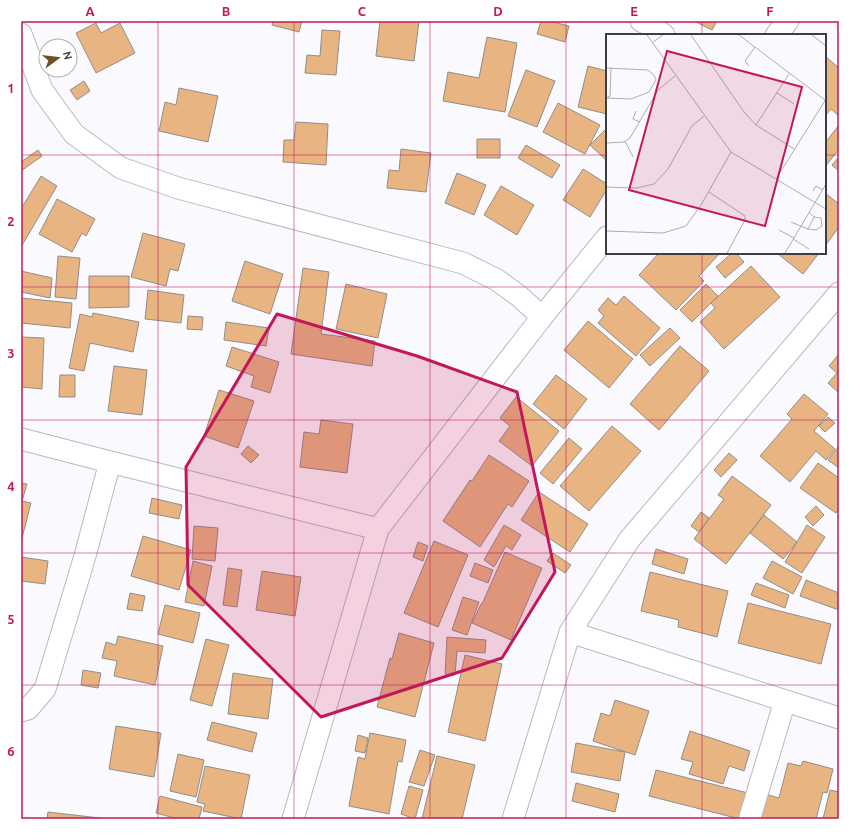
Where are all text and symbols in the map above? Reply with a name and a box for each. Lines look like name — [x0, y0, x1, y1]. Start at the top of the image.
text: A — [85, 4, 95, 18]
text: B — [222, 4, 231, 18]
text: C — [358, 4, 367, 18]
text: D — [493, 4, 503, 18]
text: E — [630, 4, 638, 18]
text: F — [766, 4, 774, 18]
inset map — [606, 34, 826, 254]
north arrow — [38, 38, 78, 78]
text: N — [61, 50, 75, 61]
text: 1 — [7, 81, 15, 95]
text: 2 — [7, 214, 15, 228]
text: 3 — [7, 346, 15, 360]
text: 4 — [7, 479, 15, 493]
text: 5 — [7, 612, 15, 626]
text: 6 — [7, 744, 15, 758]

